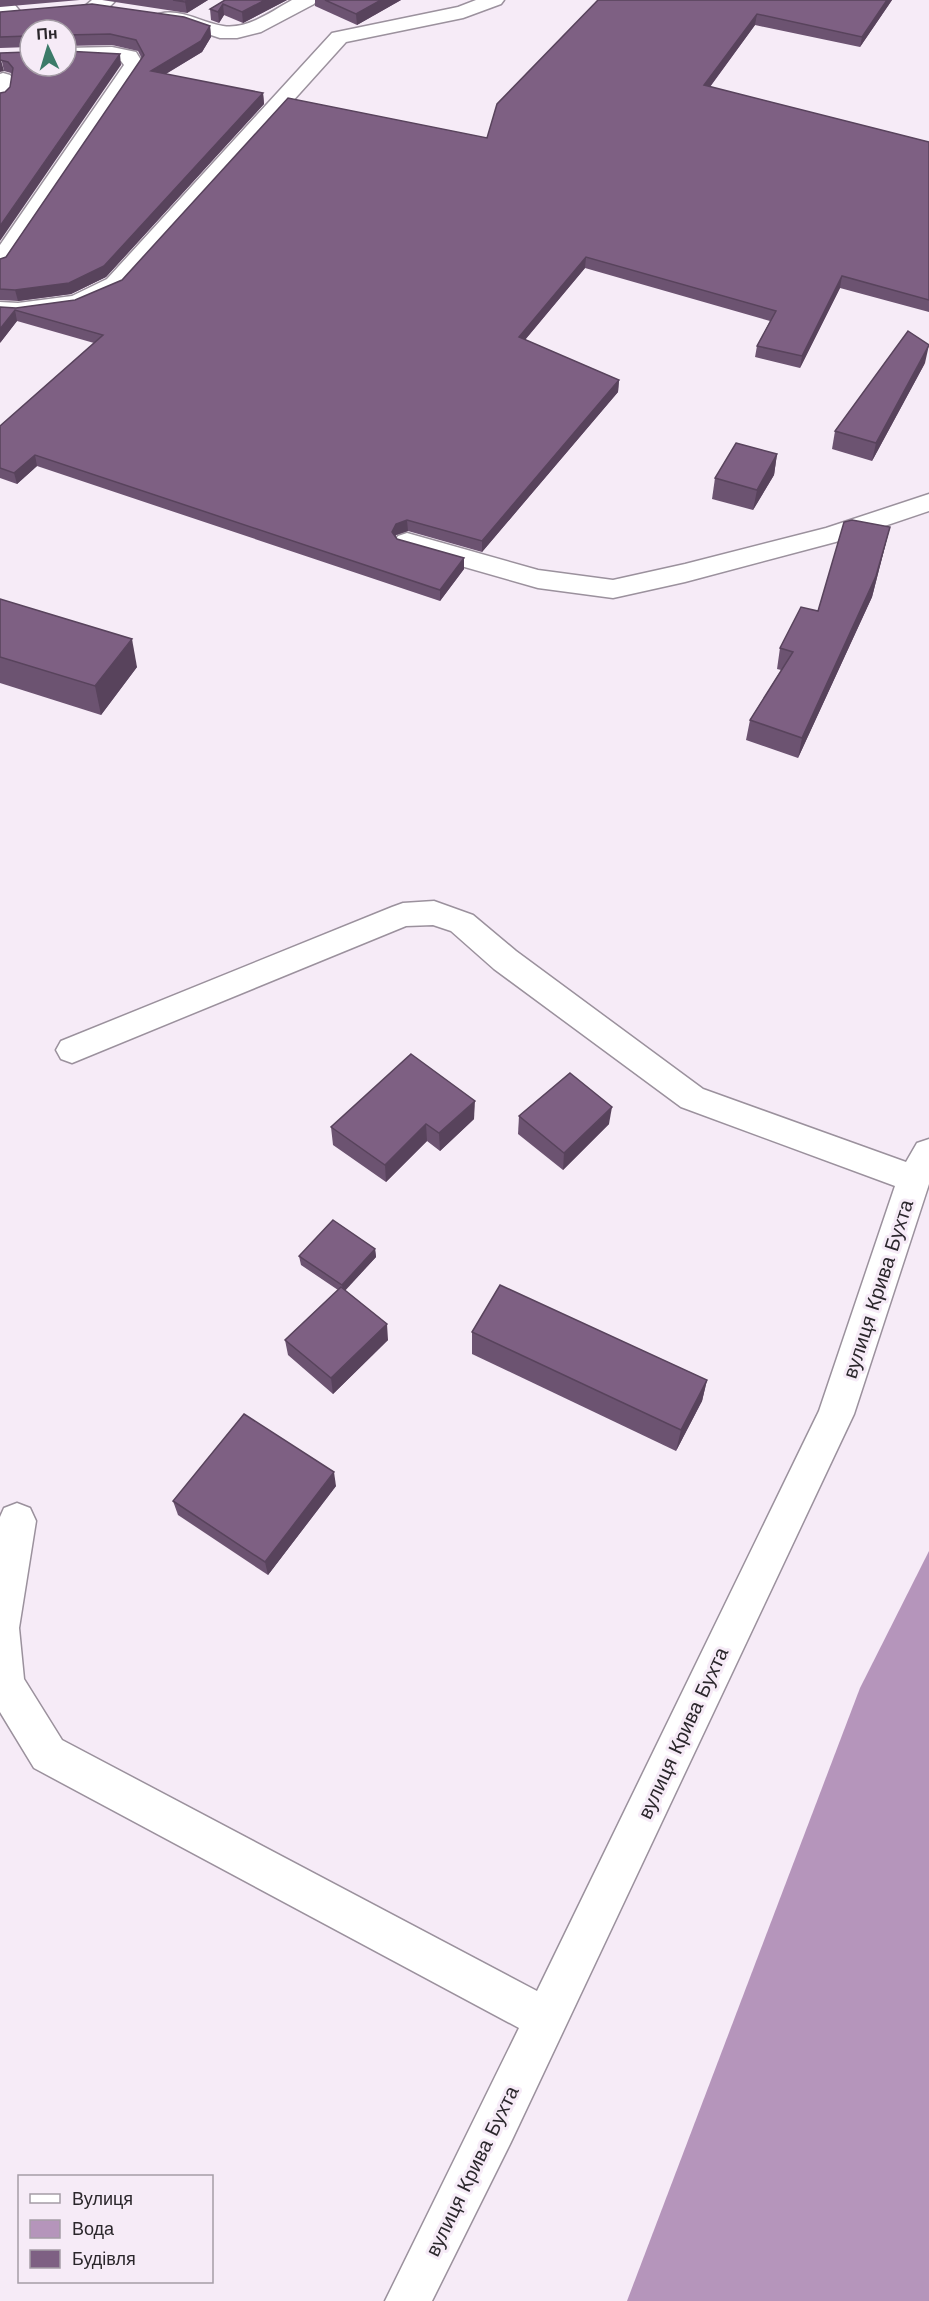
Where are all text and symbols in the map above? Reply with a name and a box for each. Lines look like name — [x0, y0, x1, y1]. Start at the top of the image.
north arrow — [18, 18, 78, 78]
text: Пн — [36, 23, 58, 44]
street label: вулиця Крива Бухта — [838, 1196, 918, 1381]
street label: вулиця Крива Бухта — [633, 1643, 734, 1823]
street label: вулиця Крива Бухта — [420, 2081, 524, 2260]
legend — [18, 2175, 213, 2283]
text: Вулиця — [72, 2188, 133, 2209]
text: Вода — [72, 2218, 115, 2239]
text: Будівля — [72, 2248, 136, 2269]

